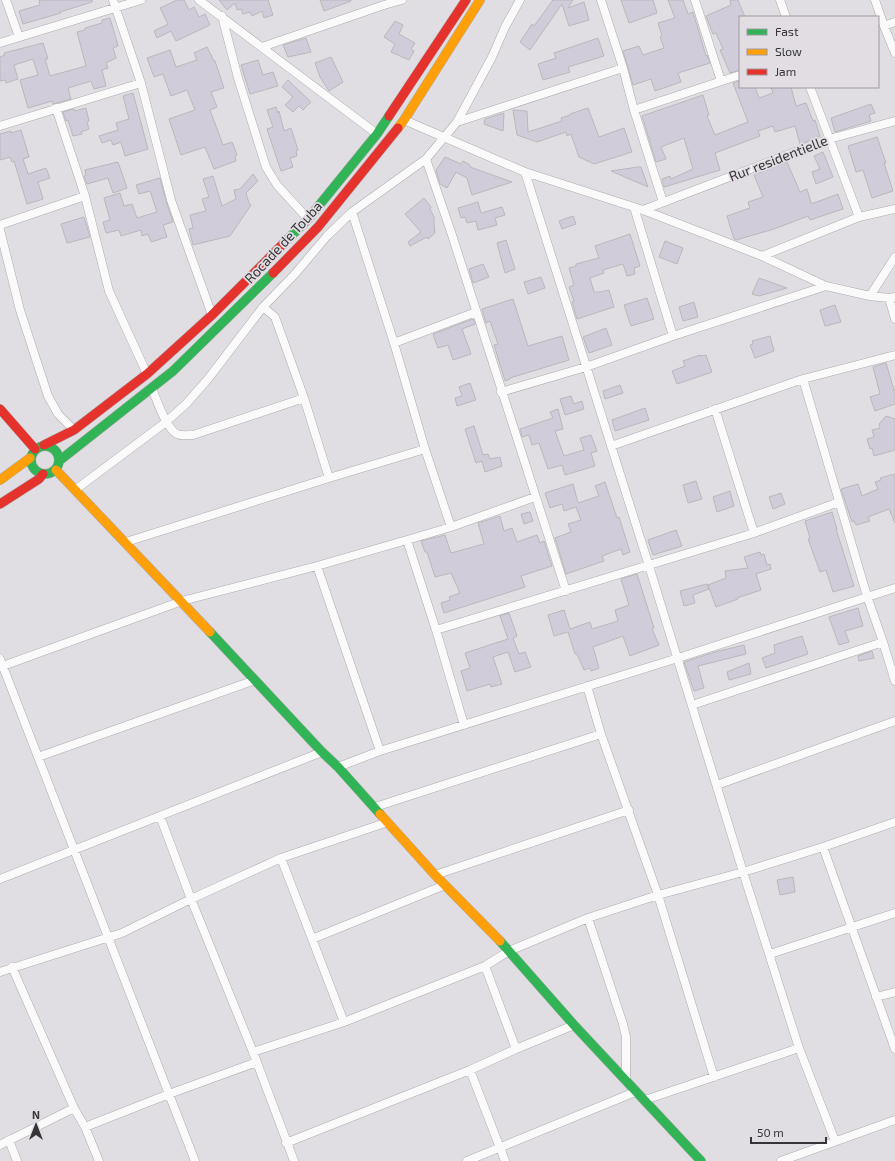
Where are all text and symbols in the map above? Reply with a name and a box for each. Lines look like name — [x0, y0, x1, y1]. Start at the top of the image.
legend — [739, 16, 879, 88]
text: Fast — [775, 24, 799, 38]
text: Slow — [775, 44, 802, 58]
text: Jam — [775, 64, 796, 78]
street label: Rur residentielle — [726, 131, 830, 185]
street label: Rocade de Touba — [241, 197, 325, 287]
north arrow — [16, 1105, 56, 1145]
text: N — [32, 1108, 40, 1121]
scale bar — [751, 1119, 826, 1145]
text: 50 m — [757, 1125, 784, 1139]

